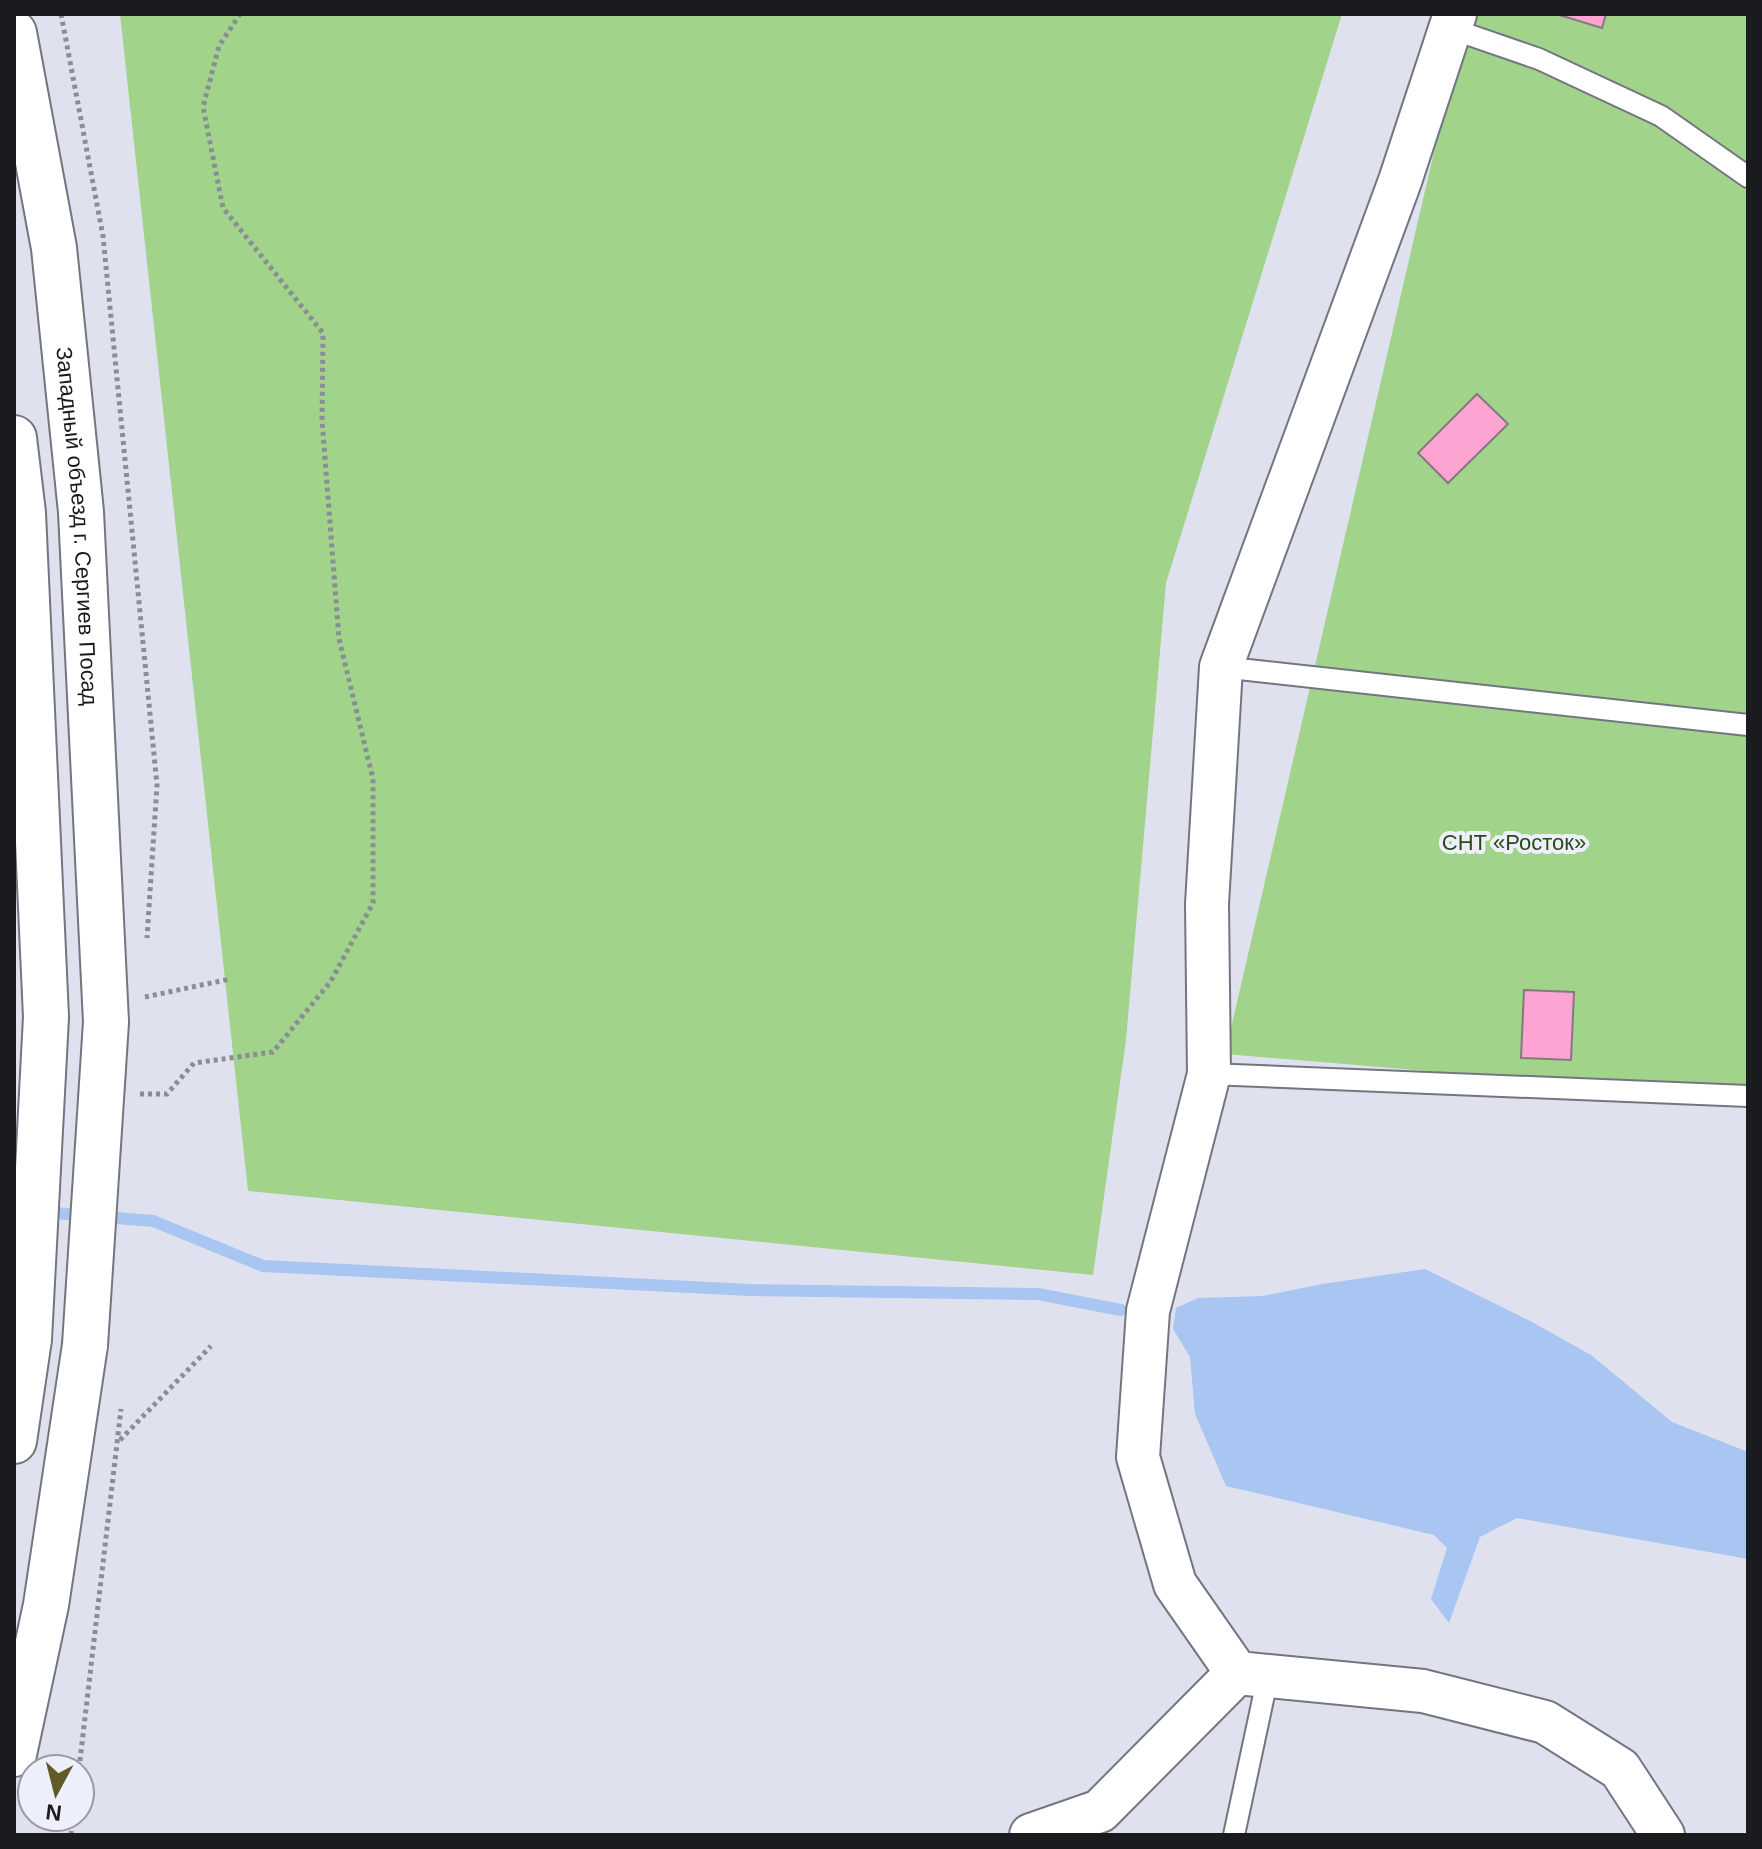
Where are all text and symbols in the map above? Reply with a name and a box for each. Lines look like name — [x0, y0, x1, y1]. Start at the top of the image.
street label: Западный объезд г. Сергиев Посад — [51, 346, 102, 706]
park label: СНТ «Росток» — [1442, 830, 1586, 855]
north arrow — [16, 1753, 96, 1833]
text: N — [44, 1799, 63, 1826]

